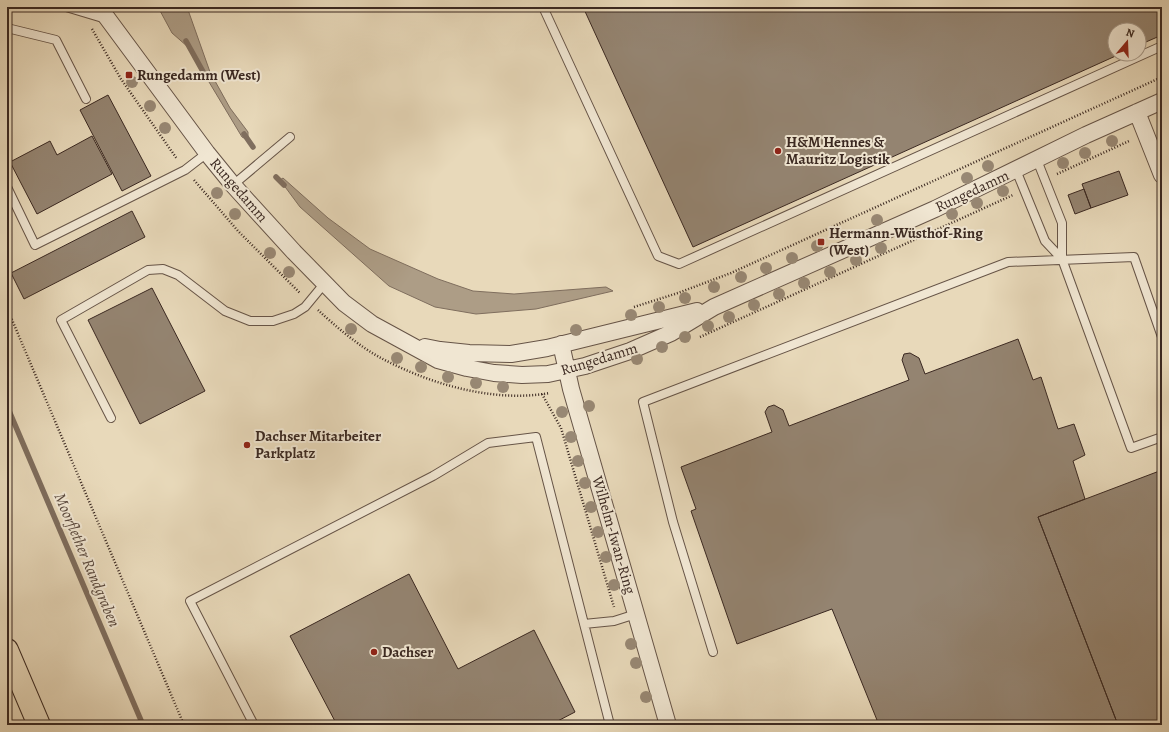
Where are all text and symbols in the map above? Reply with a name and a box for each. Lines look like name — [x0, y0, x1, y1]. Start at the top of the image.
north arrow — [1107, 22, 1147, 62]
text: N — [1124, 25, 1136, 41]
place label: Rungedamm (West) — [137, 65, 261, 85]
marker: Rungedamm (West) — [124, 70, 134, 80]
place label: H&M Hennes & Mauritz Logistik — [786, 132, 890, 169]
marker: H&M Hennes & Mauritz Logistik — [773, 146, 783, 156]
street label: Rungedamm — [205, 154, 273, 227]
street label: Rungedamm — [932, 165, 1013, 217]
place label: Hermann-Wüsthof-Ring (West) — [829, 223, 983, 260]
marker: Hermann-Wüsthof-Ring (West) — [816, 237, 826, 247]
street label: Rungedamm — [558, 338, 640, 380]
place label: Dachser Mitarbeiter Parkplatz — [255, 426, 381, 463]
marker: Dachser Mitarbeiter Parkplatz — [242, 440, 252, 450]
street label: Wilhelm-Iwan-Ring — [587, 473, 641, 597]
water label: Moorflether Randgraben — [49, 489, 125, 631]
place label: Dachser — [382, 642, 433, 662]
marker: Dachser — [369, 647, 379, 657]

